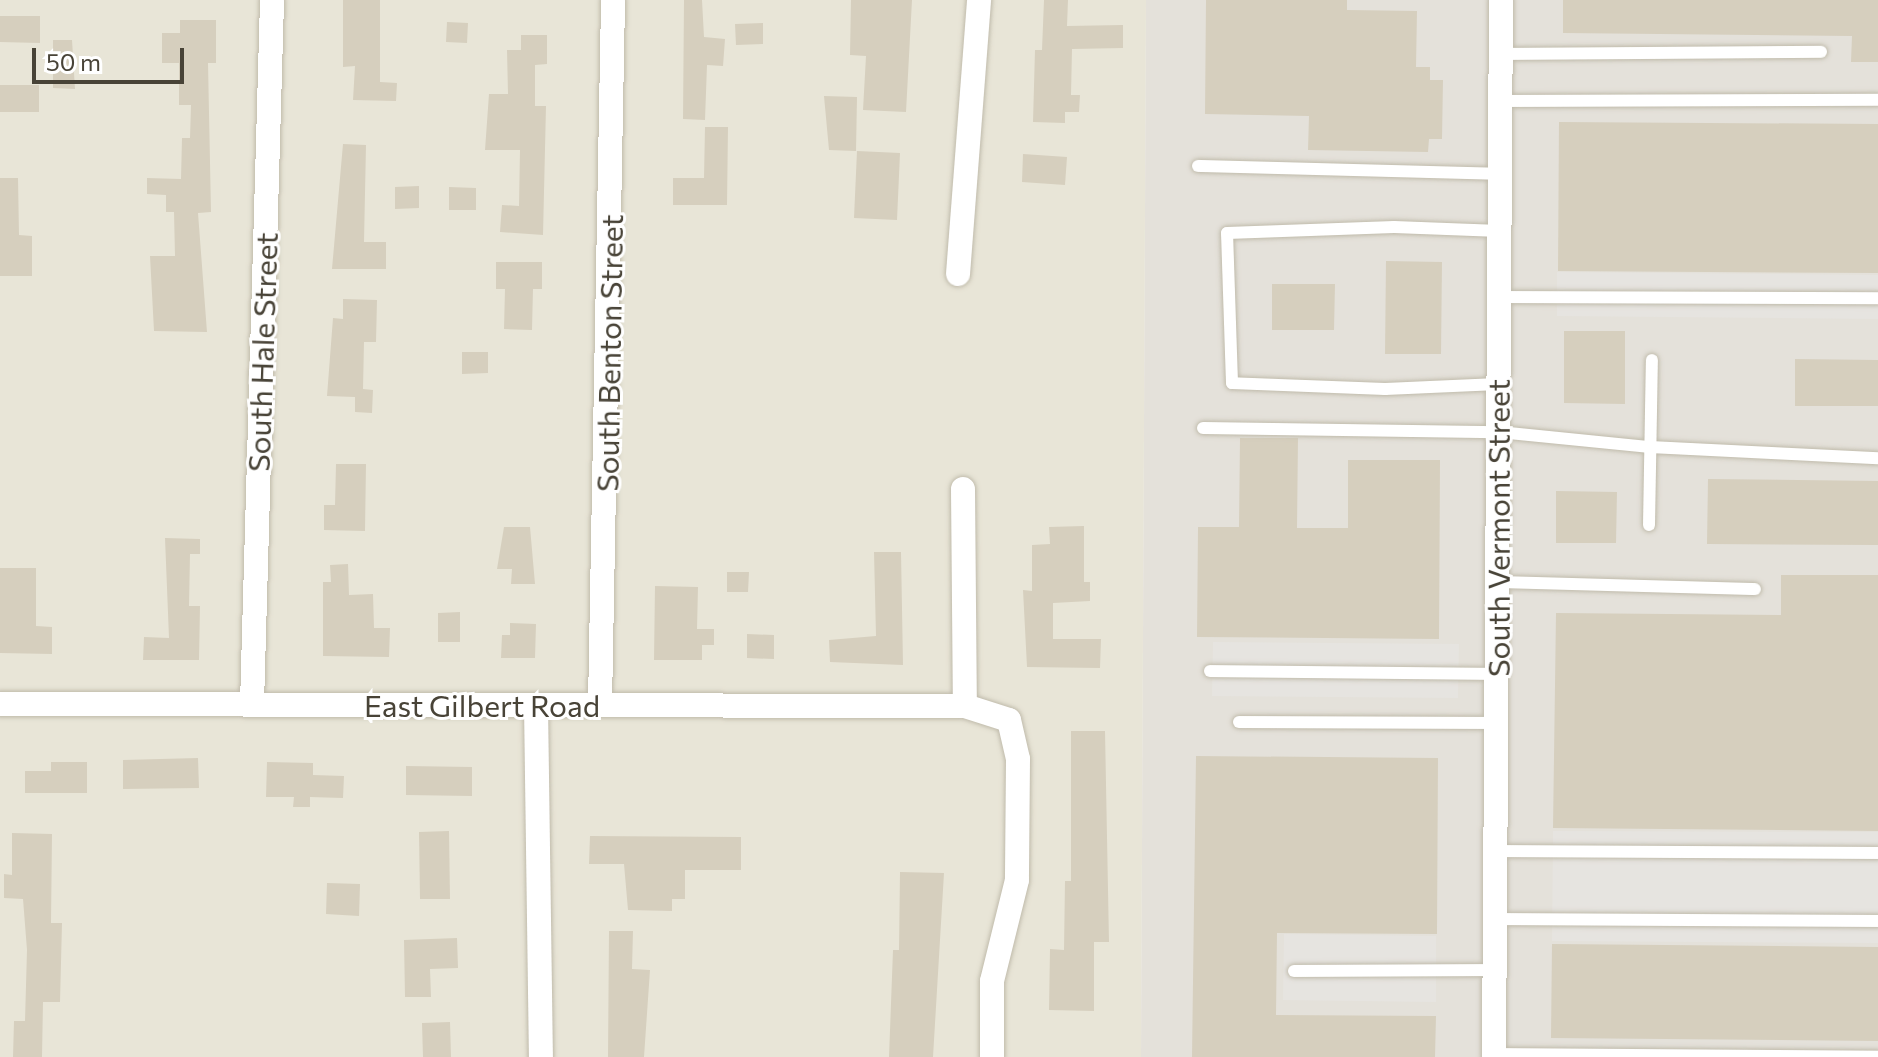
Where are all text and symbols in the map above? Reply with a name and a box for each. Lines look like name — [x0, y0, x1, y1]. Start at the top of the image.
scale bar — [36, 32, 188, 82]
text: 50 m — [46, 47, 101, 76]
street label: South Benton Street — [589, 214, 629, 492]
street label: South Hale Street — [240, 232, 284, 472]
street label: South Vermont Street — [1480, 379, 1516, 677]
street label: East Gilbert Road — [364, 687, 600, 723]

